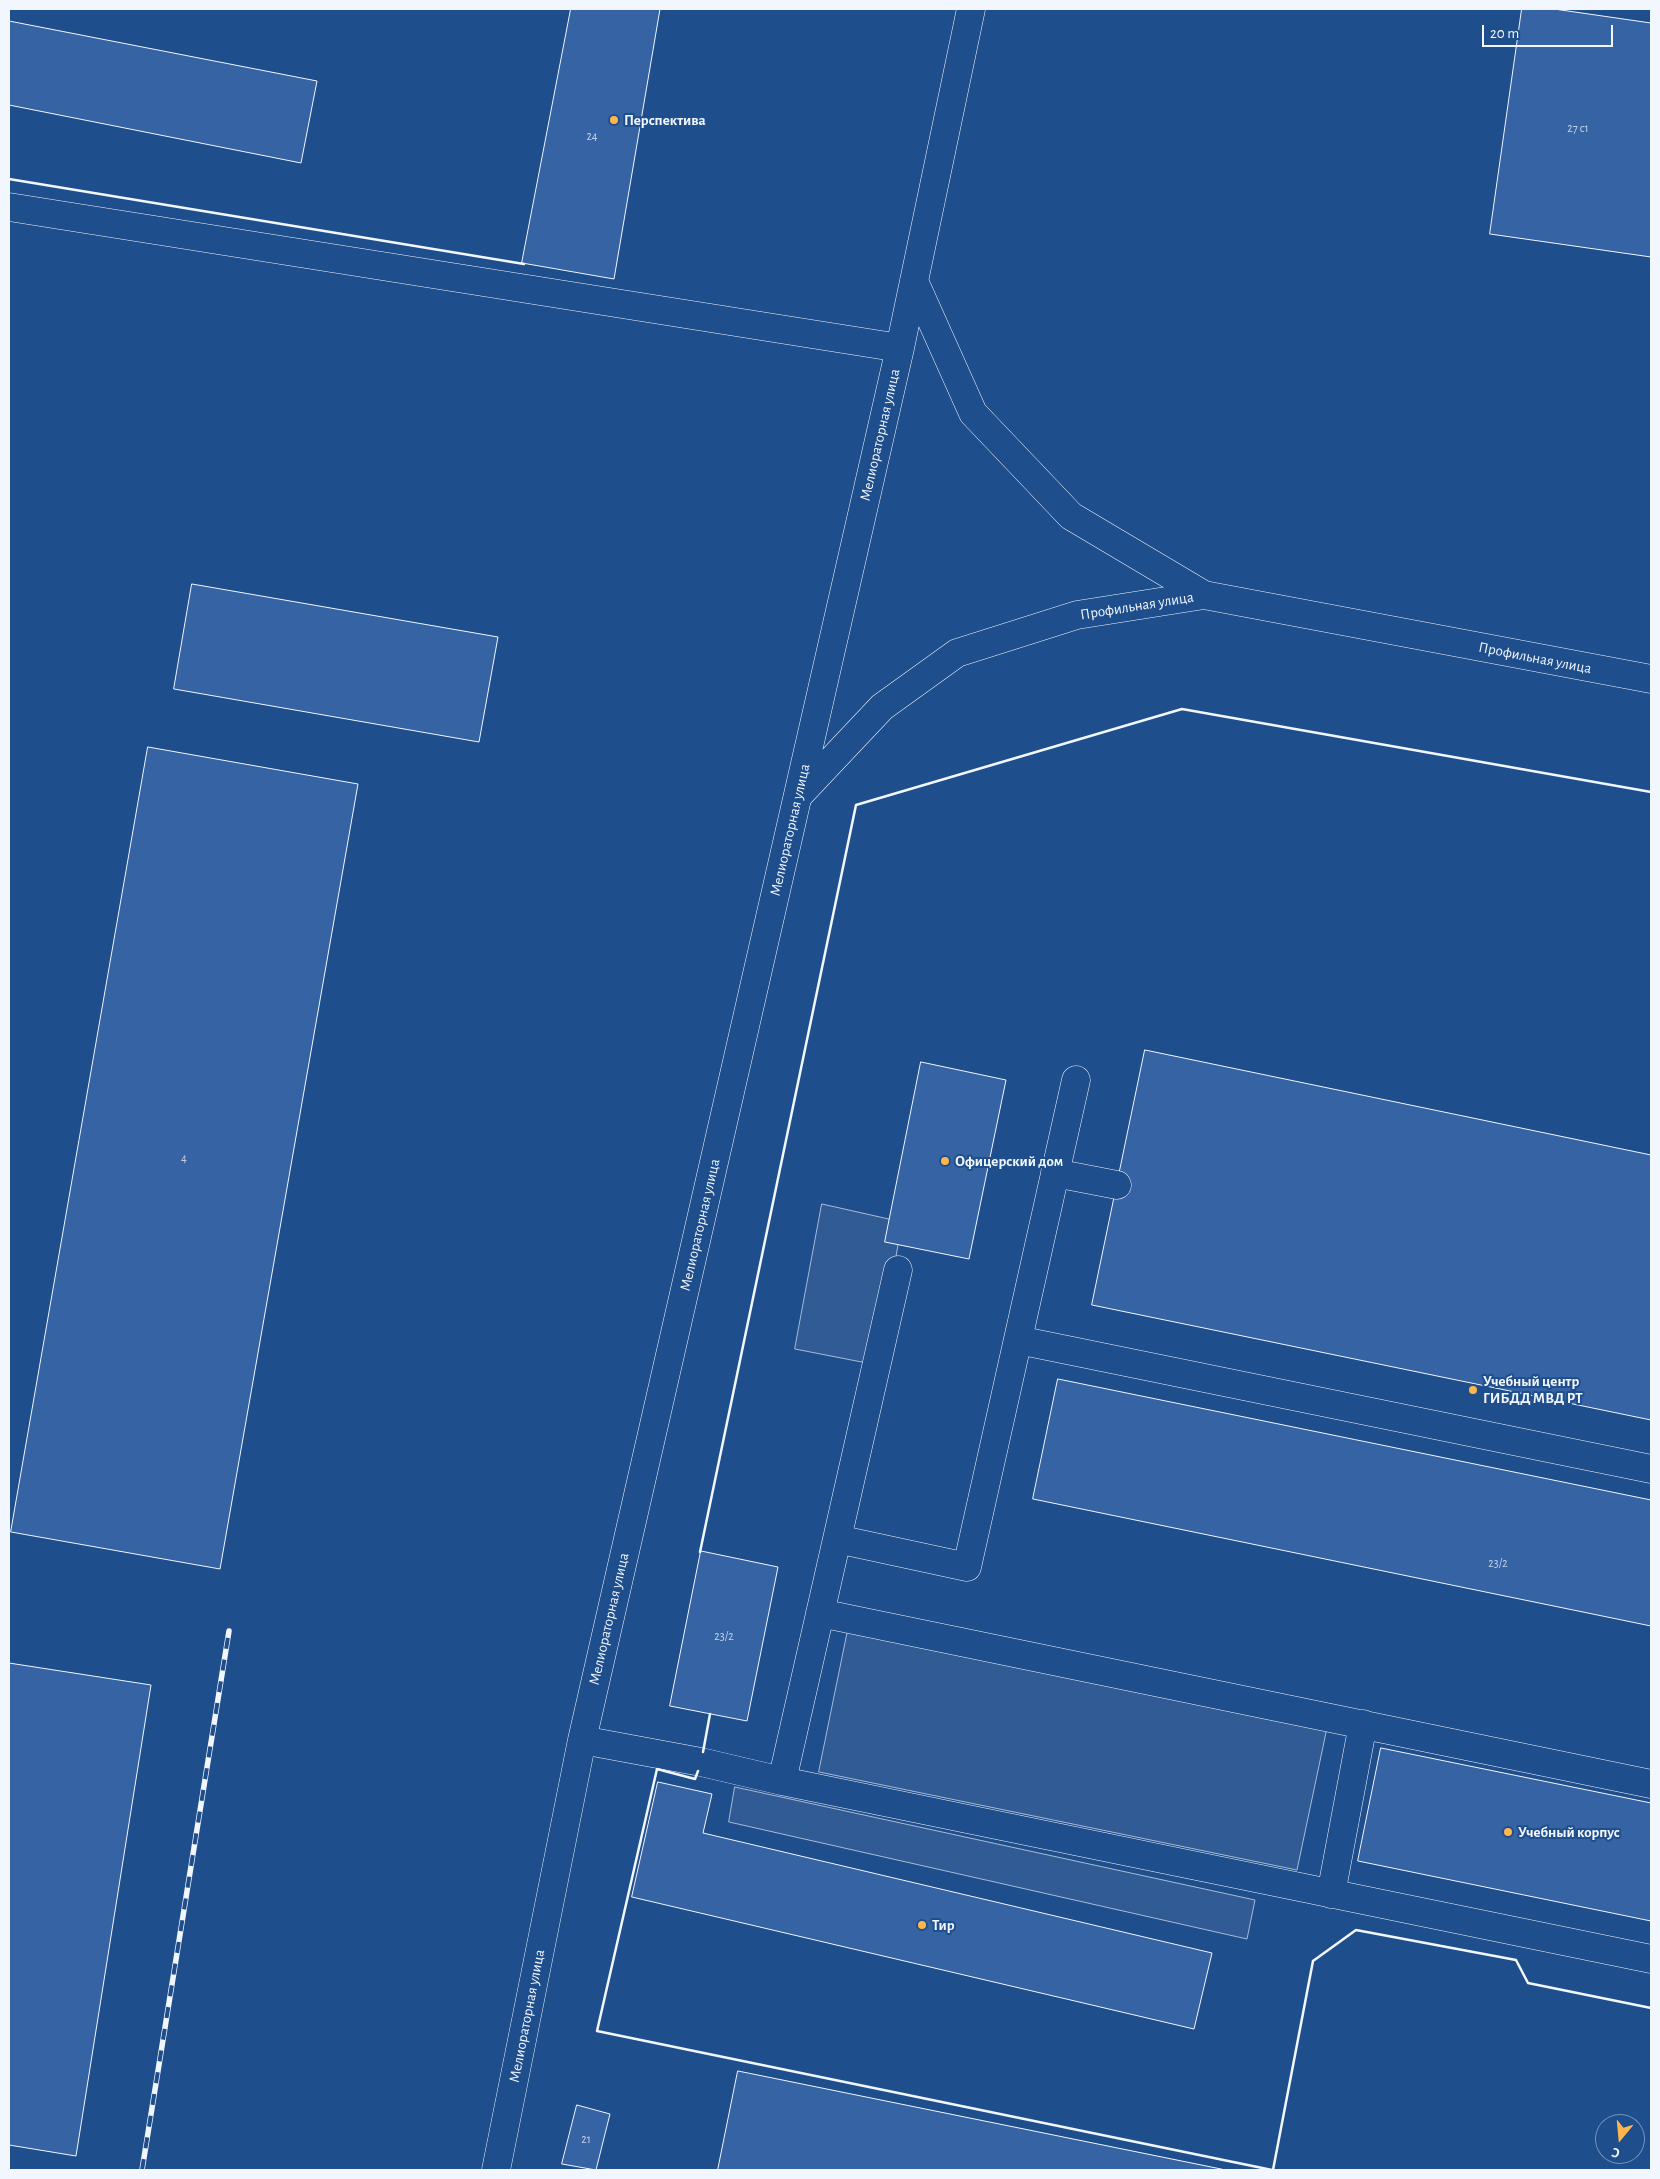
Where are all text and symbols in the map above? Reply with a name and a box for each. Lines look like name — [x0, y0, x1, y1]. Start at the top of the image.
scale bar — [1485, 15, 1616, 47]
text: 20 m — [1490, 26, 1519, 41]
place label: Перспектива — [624, 111, 706, 129]
marker: Перспектива — [608, 114, 620, 126]
house number: 27 с1 — [1567, 121, 1589, 135]
house number: 24 — [586, 129, 598, 143]
street label: Мелиораторная улица — [856, 367, 904, 503]
street label: Профильная улица — [1079, 588, 1195, 624]
street label: Профильная улица — [1477, 638, 1593, 678]
street label: Мелиораторная улица — [766, 762, 814, 898]
house number: 4 — [181, 1151, 187, 1165]
place label: Офицерский дом — [955, 1152, 1063, 1170]
marker: Офицерский дом — [939, 1155, 951, 1167]
street label: Мелиораторная улица — [676, 1157, 724, 1293]
place label: Учебный центр ГИБДД МВД РТ — [1483, 1372, 1583, 1407]
marker: Учебный центр ГИБДД МВД РТ — [1467, 1384, 1479, 1396]
street label: Мелиораторная улица — [585, 1551, 633, 1687]
house number: 23/2 — [1488, 1556, 1508, 1570]
house number: 23/2 — [714, 1629, 734, 1643]
place label: Учебный корпус — [1518, 1823, 1620, 1841]
marker: Учебный корпус — [1502, 1826, 1514, 1838]
place label: Тир — [932, 1916, 955, 1934]
marker: Тир — [916, 1919, 928, 1931]
street label: Мелиораторная улица — [505, 1948, 549, 2084]
north arrow — [1595, 2114, 1645, 2164]
house number: 21 — [581, 2132, 591, 2146]
text: С — [1610, 2145, 1622, 2160]

